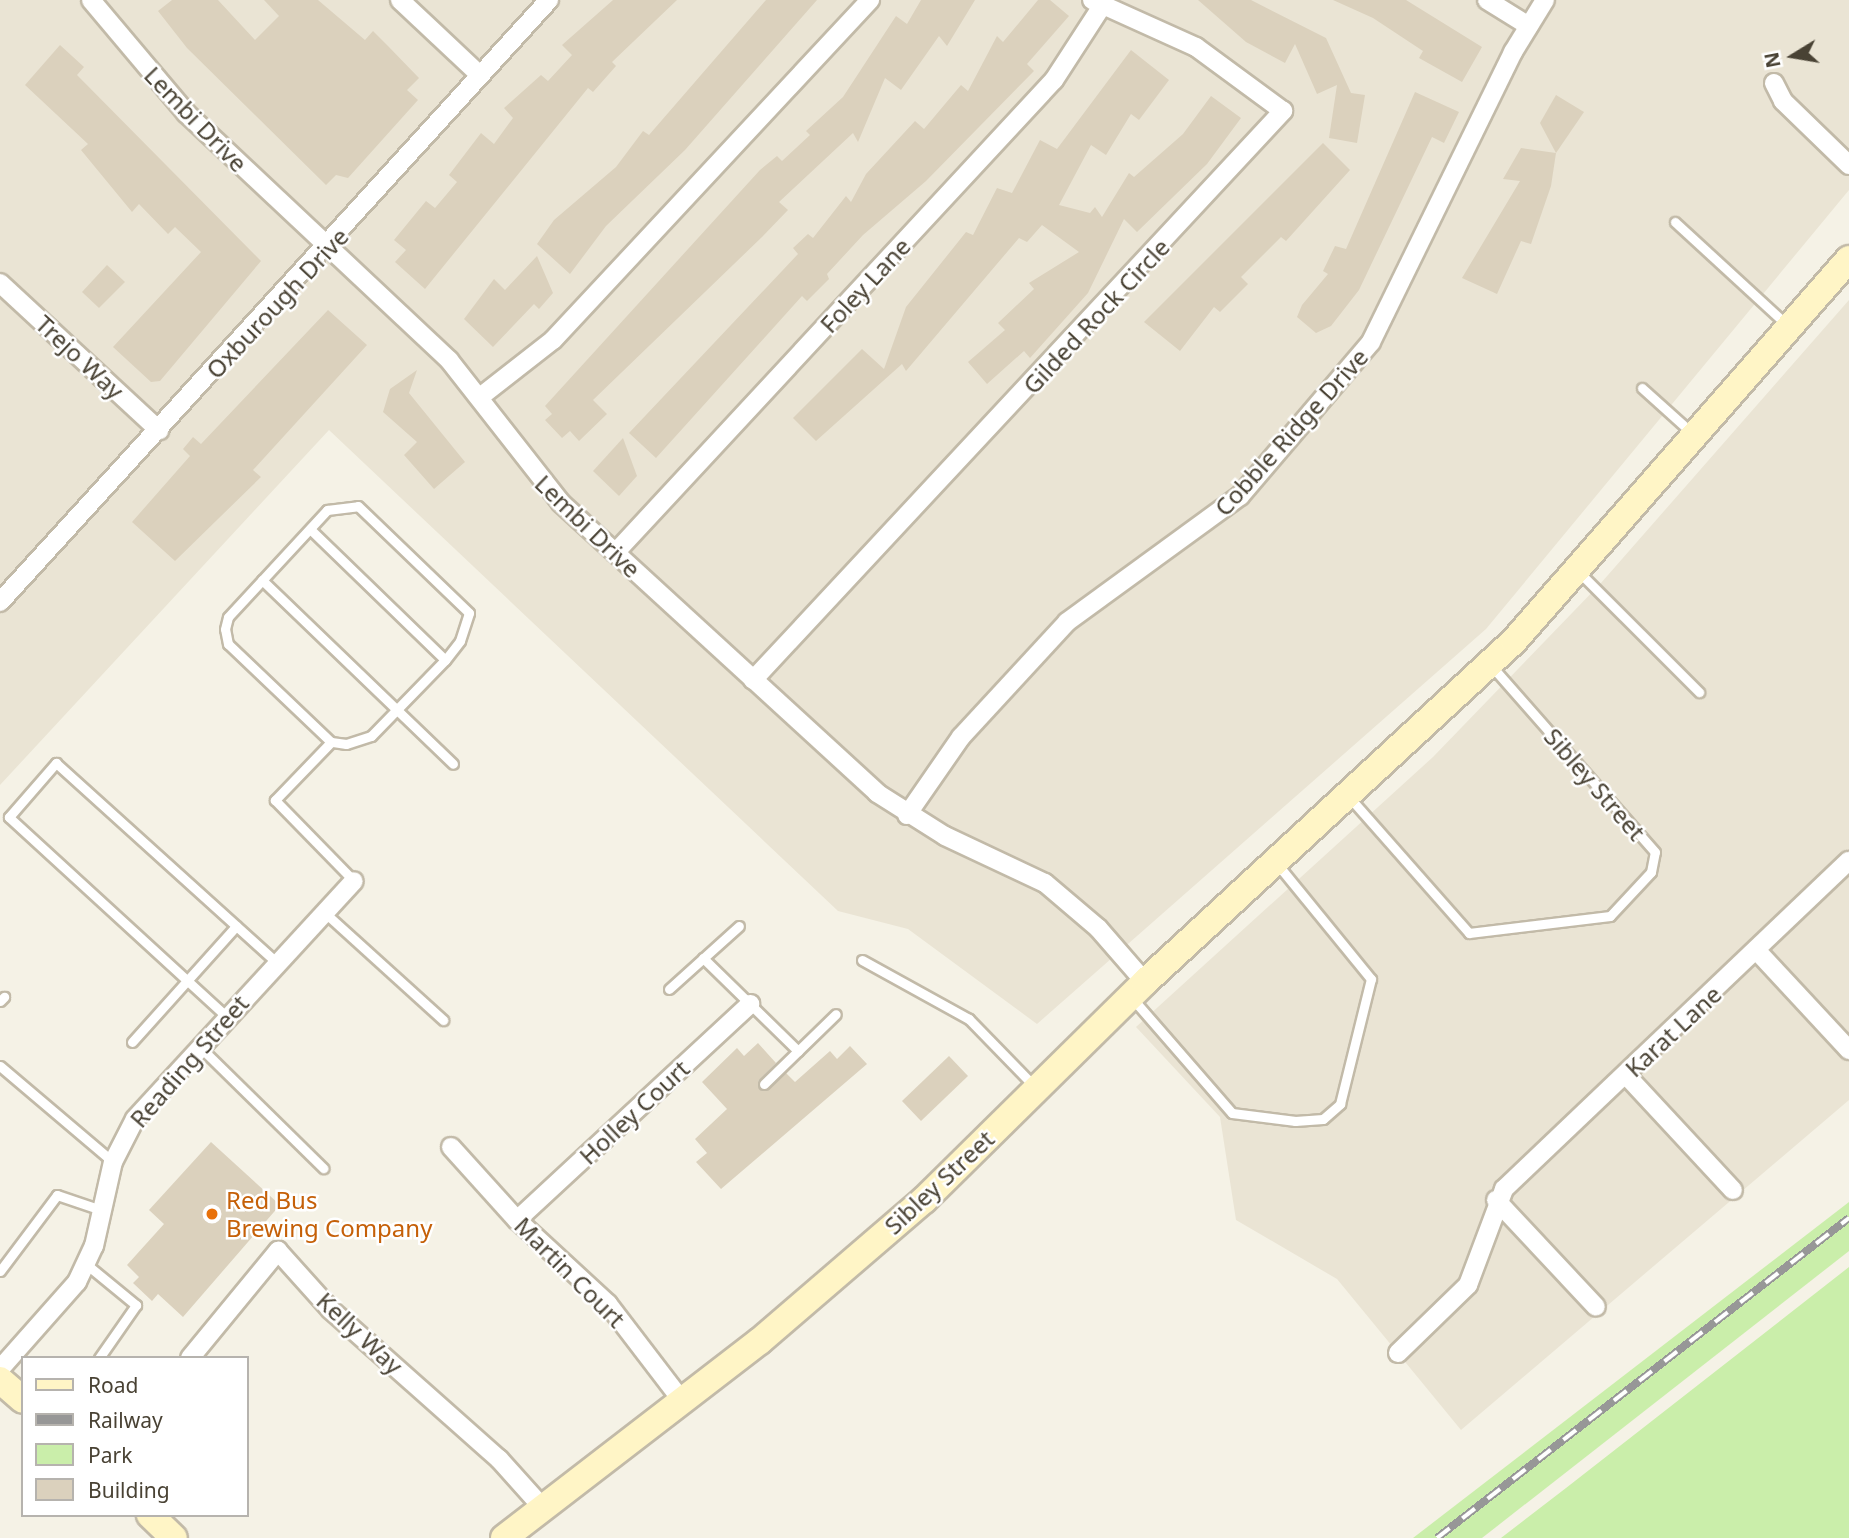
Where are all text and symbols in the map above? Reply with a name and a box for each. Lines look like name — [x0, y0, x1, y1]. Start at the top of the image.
north arrow — [1758, 21, 1828, 91]
text: N — [1758, 50, 1787, 70]
street label: Lembi Drive — [139, 60, 253, 178]
street label: Oxburough Drive — [200, 222, 354, 384]
street label: Foley Lane — [814, 232, 916, 338]
street label: Gilded Rock Circle — [1017, 233, 1175, 399]
street label: Trejo Way — [30, 309, 130, 405]
street label: Cobble Ridge Drive — [1208, 342, 1374, 522]
street label: Lembi Drive — [529, 469, 647, 583]
street label: Sibley Street — [1539, 722, 1651, 846]
street label: Karat Lane — [1619, 979, 1727, 1083]
street label: Reading Street — [124, 989, 254, 1133]
street label: Holley Court — [573, 1054, 695, 1170]
street label: Sibley Street — [878, 1124, 1000, 1240]
place label: Red Bus Brewing Company — [226, 1186, 432, 1242]
marker: Red Bus Brewing Company — [204, 1206, 220, 1222]
street label: Martin Court — [509, 1211, 631, 1333]
street label: Kelly Way — [311, 1286, 409, 1380]
legend — [21, 1356, 248, 1517]
text: Road — [88, 1371, 138, 1399]
text: Railway — [88, 1406, 163, 1434]
text: Park — [88, 1441, 132, 1469]
text: Building — [88, 1476, 170, 1504]

